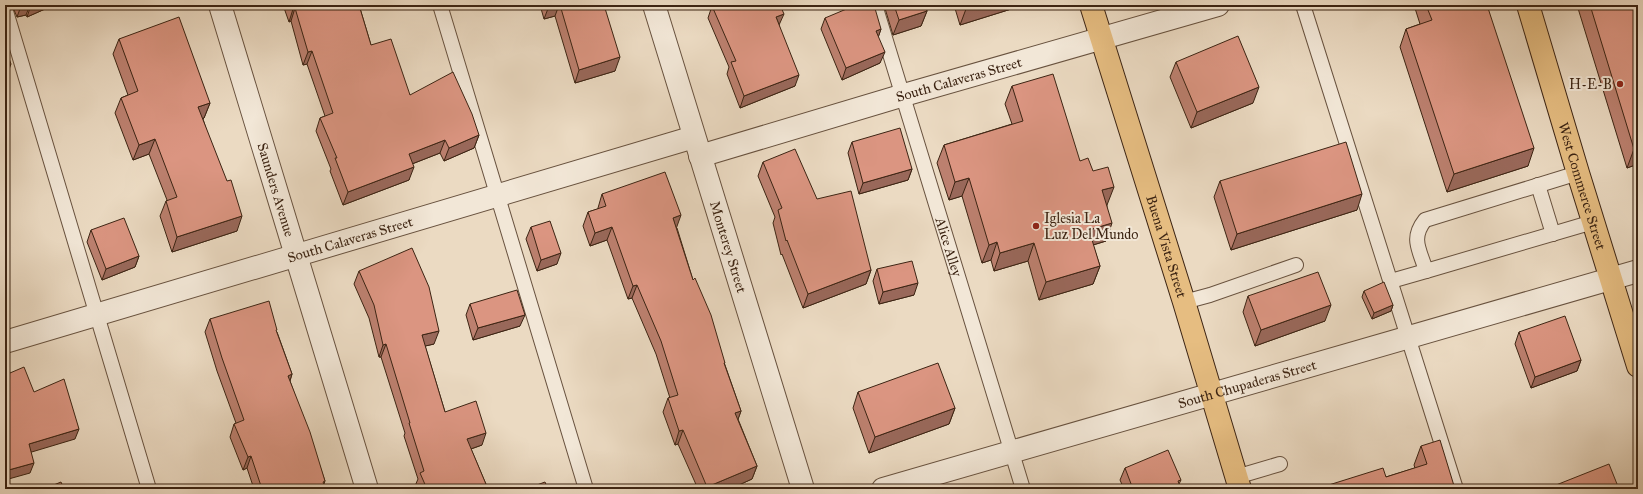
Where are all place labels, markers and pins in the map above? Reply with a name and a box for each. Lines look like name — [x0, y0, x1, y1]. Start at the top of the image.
place label: H-E-B — [1569, 76, 1612, 93]
marker: H-E-B — [1615, 79, 1625, 89]
place label: Iglesia La Luz Del Mundo — [1044, 210, 1139, 243]
marker: Iglesia La Luz Del Mundo — [1031, 221, 1041, 231]

